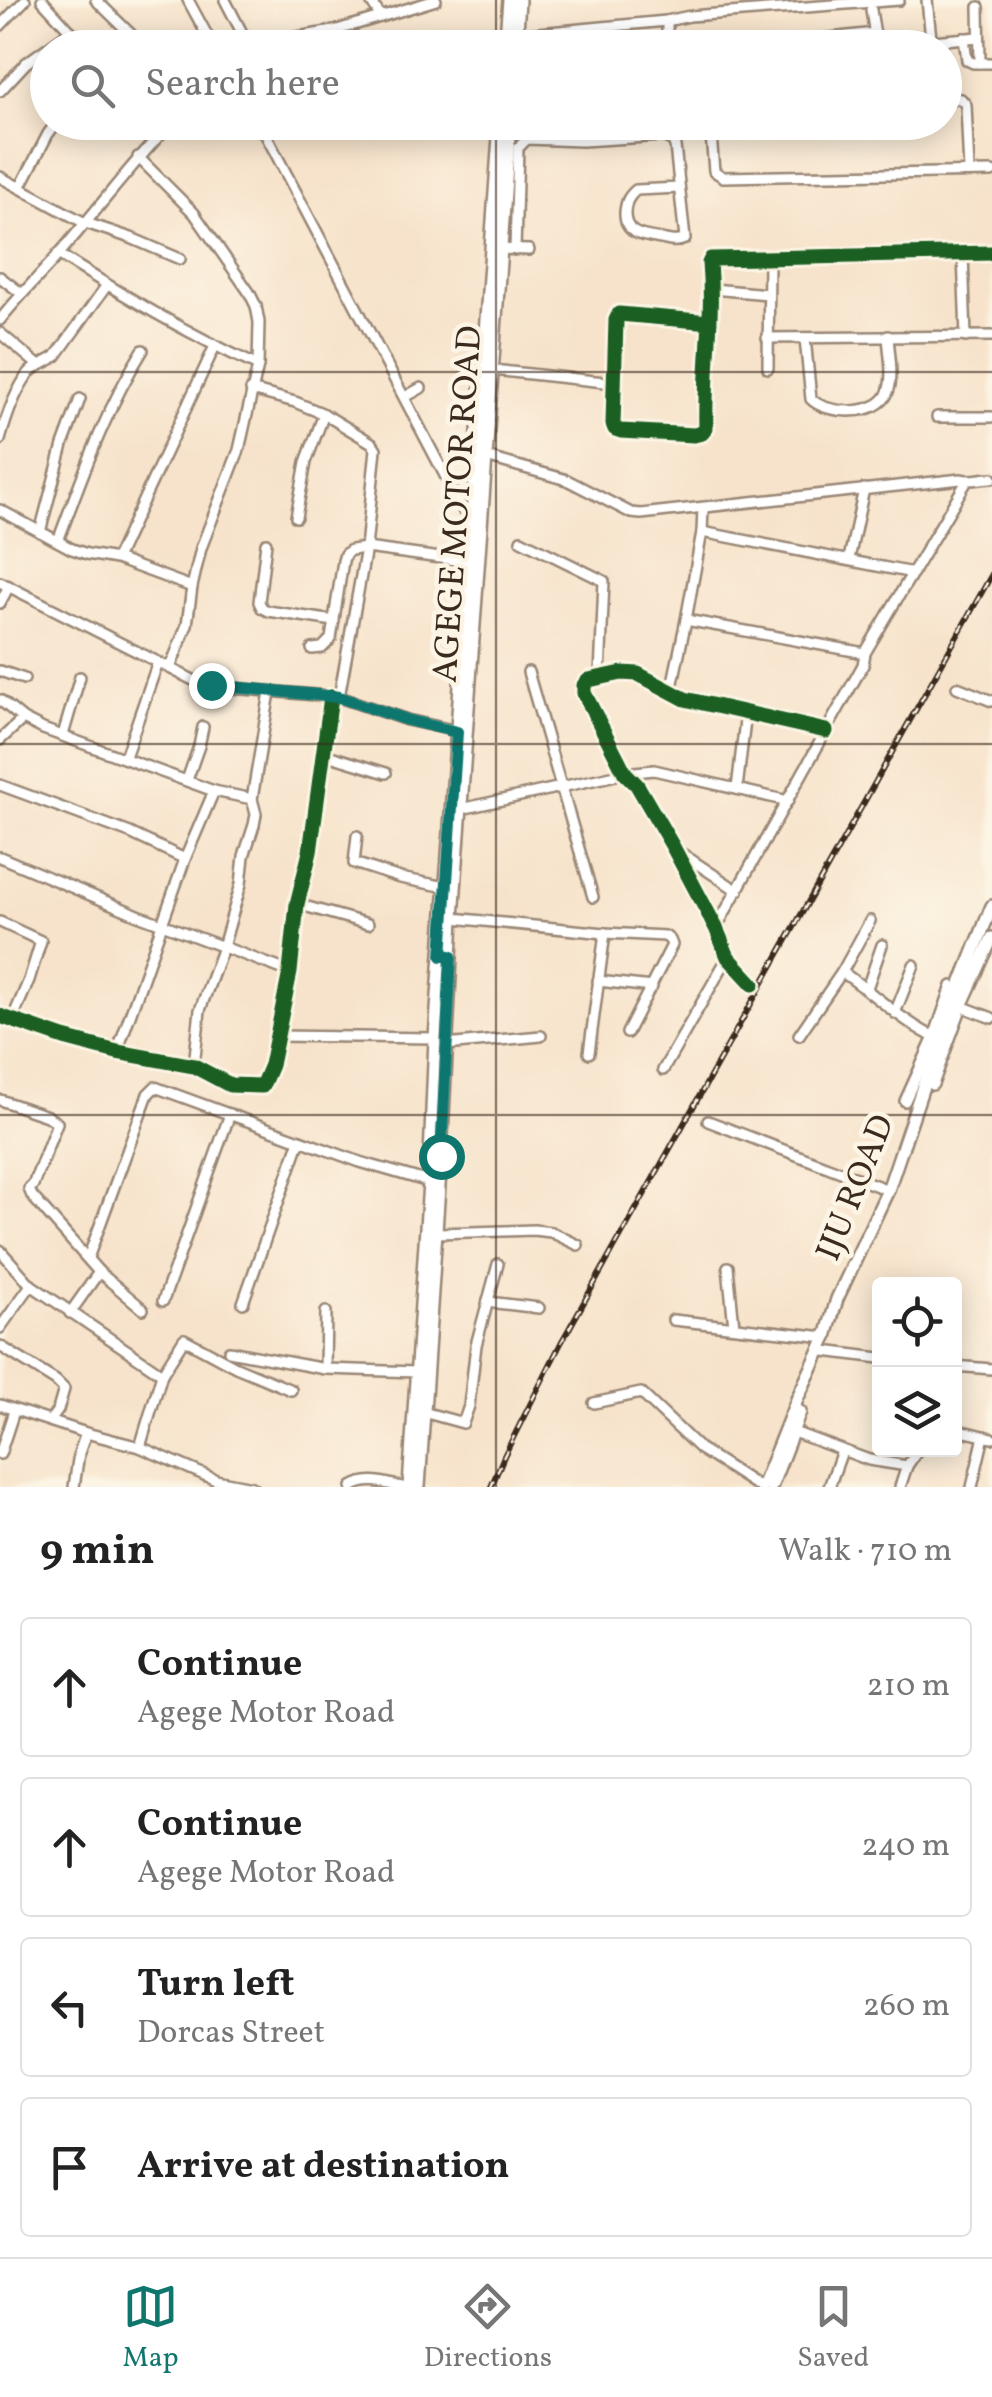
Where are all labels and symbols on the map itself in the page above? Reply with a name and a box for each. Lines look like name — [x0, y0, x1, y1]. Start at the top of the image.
street label: AGEGE MOTOR ROAD — [423, 324, 495, 684]
route end — [189, 663, 235, 709]
street label: IJU ROAD — [806, 1108, 908, 1268]
route start — [419, 1134, 465, 1180]

